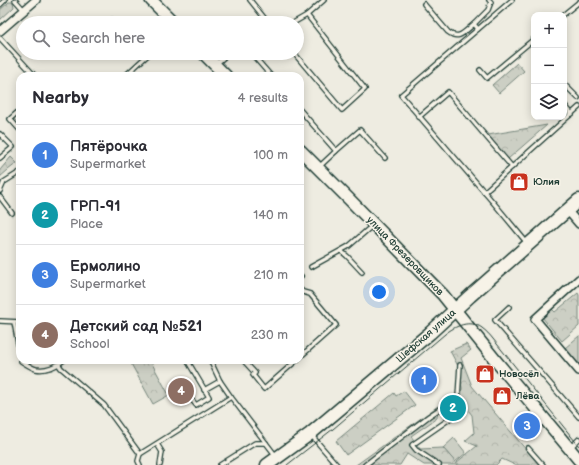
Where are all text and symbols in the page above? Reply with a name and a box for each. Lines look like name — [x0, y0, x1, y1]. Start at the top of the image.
map controls — [531, 12, 567, 120]
button: + — [531, 12, 567, 48]
search box — [16, 16, 304, 60]
icon: search — [30, 27, 52, 49]
text: Search here — [62, 29, 145, 48]
button: − — [531, 48, 567, 84]
button: layers — [531, 84, 567, 120]
text: Nearby — [32, 88, 89, 108]
text: 4 results — [238, 90, 288, 106]
text: Пятёрочка — [70, 137, 147, 156]
text: 1 — [42, 147, 48, 163]
text: 100 m — [253, 147, 288, 163]
text: Supermarket — [70, 156, 146, 172]
shop icon: Юлия — [508, 171, 530, 193]
place label: Юлия — [533, 176, 560, 188]
text: ГРП-91 — [70, 197, 121, 216]
text: 2 — [41, 207, 49, 223]
text: 140 m — [253, 207, 288, 223]
street label: улица Фрезеровщиков — [364, 214, 446, 299]
text: Place — [70, 216, 103, 232]
text: Ермолино — [70, 257, 141, 276]
text: 3 — [41, 267, 49, 283]
text: 210 m — [254, 267, 288, 283]
text: Supermarket — [70, 276, 146, 292]
your location — [369, 282, 389, 302]
street label: Шефская улица — [394, 307, 458, 365]
text: Детский сад №521 — [70, 317, 202, 336]
text: 4 — [41, 327, 49, 343]
text: 230 m — [251, 327, 288, 343]
text: School — [70, 336, 110, 352]
shop icon: Новосёл — [474, 363, 496, 385]
pin: 1 — [411, 365, 437, 395]
place label: Новосёл — [499, 368, 540, 380]
pin: 4 — [168, 376, 194, 406]
shop icon: Лёва — [491, 385, 513, 407]
place label: Лёва — [515, 390, 540, 402]
pin: 2 — [440, 393, 466, 423]
pin: 3 — [514, 411, 540, 441]

